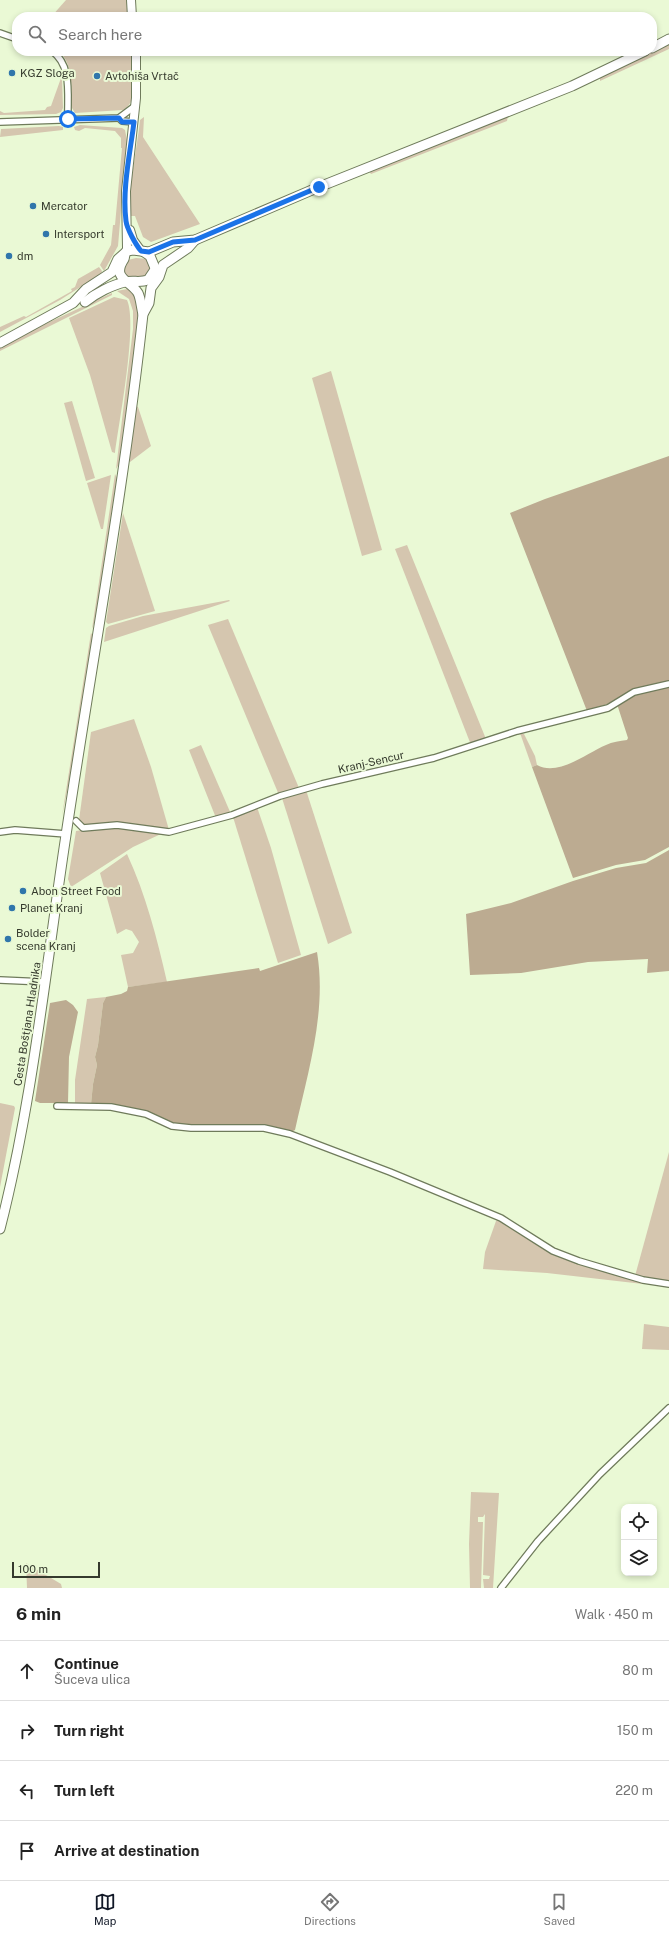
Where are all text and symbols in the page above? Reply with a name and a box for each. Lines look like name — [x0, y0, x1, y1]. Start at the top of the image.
search box — [12, 12, 657, 56]
icon: search — [26, 23, 48, 45]
text: Search here — [58, 26, 142, 43]
place label: KGZ Sloga — [20, 67, 75, 79]
marker: KGZ Sloga — [7, 68, 17, 78]
place label: Avtohiša Vrtač — [105, 70, 179, 82]
marker: Avtohiša Vrtač — [92, 71, 102, 81]
route start — [59, 110, 77, 128]
route end — [310, 178, 328, 196]
place label: Mercator — [41, 200, 88, 212]
marker: Mercator — [28, 201, 38, 211]
place label: Intersport — [54, 228, 105, 240]
marker: Intersport — [41, 229, 51, 239]
place label: dm — [17, 250, 33, 262]
marker: dm — [4, 251, 14, 261]
street label: Kranj-Sencur — [337, 749, 405, 775]
place label: Abon Street Food — [31, 885, 121, 897]
marker: Abon Street Food — [18, 886, 28, 896]
place label: Planet Kranj — [20, 902, 83, 914]
marker: Planet Kranj — [7, 903, 17, 913]
place label: Bolder scena Kranj — [16, 927, 76, 952]
marker: Bolder scena Kranj — [3, 934, 13, 944]
street label: Cesta Boštjana Hladnika — [11, 961, 43, 1087]
map controls — [621, 1504, 657, 1576]
button: locate — [621, 1504, 657, 1540]
button: layers — [621, 1540, 657, 1576]
scale bar — [12, 1560, 100, 1579]
text: 100 m — [18, 1563, 48, 1575]
text: 6 min — [16, 1604, 61, 1624]
text: Walk · 450 m — [575, 1607, 653, 1622]
text: Continue — [54, 1655, 119, 1672]
icon: ahead — [16, 1660, 38, 1682]
text: 80 m — [622, 1663, 653, 1678]
text: Šuceva ulica — [54, 1672, 130, 1687]
icon: right — [16, 1720, 38, 1742]
text: Turn right — [54, 1722, 124, 1739]
text: 150 m — [617, 1723, 653, 1738]
icon: left — [16, 1780, 38, 1802]
text: Turn left — [54, 1782, 115, 1799]
text: 220 m — [615, 1783, 653, 1798]
icon: arrive — [16, 1840, 38, 1862]
text: Arrive at destination — [54, 1842, 199, 1859]
tab: Map — [94, 1891, 116, 1927]
tab: Directions — [304, 1891, 356, 1927]
tab: Saved — [544, 1891, 575, 1927]

